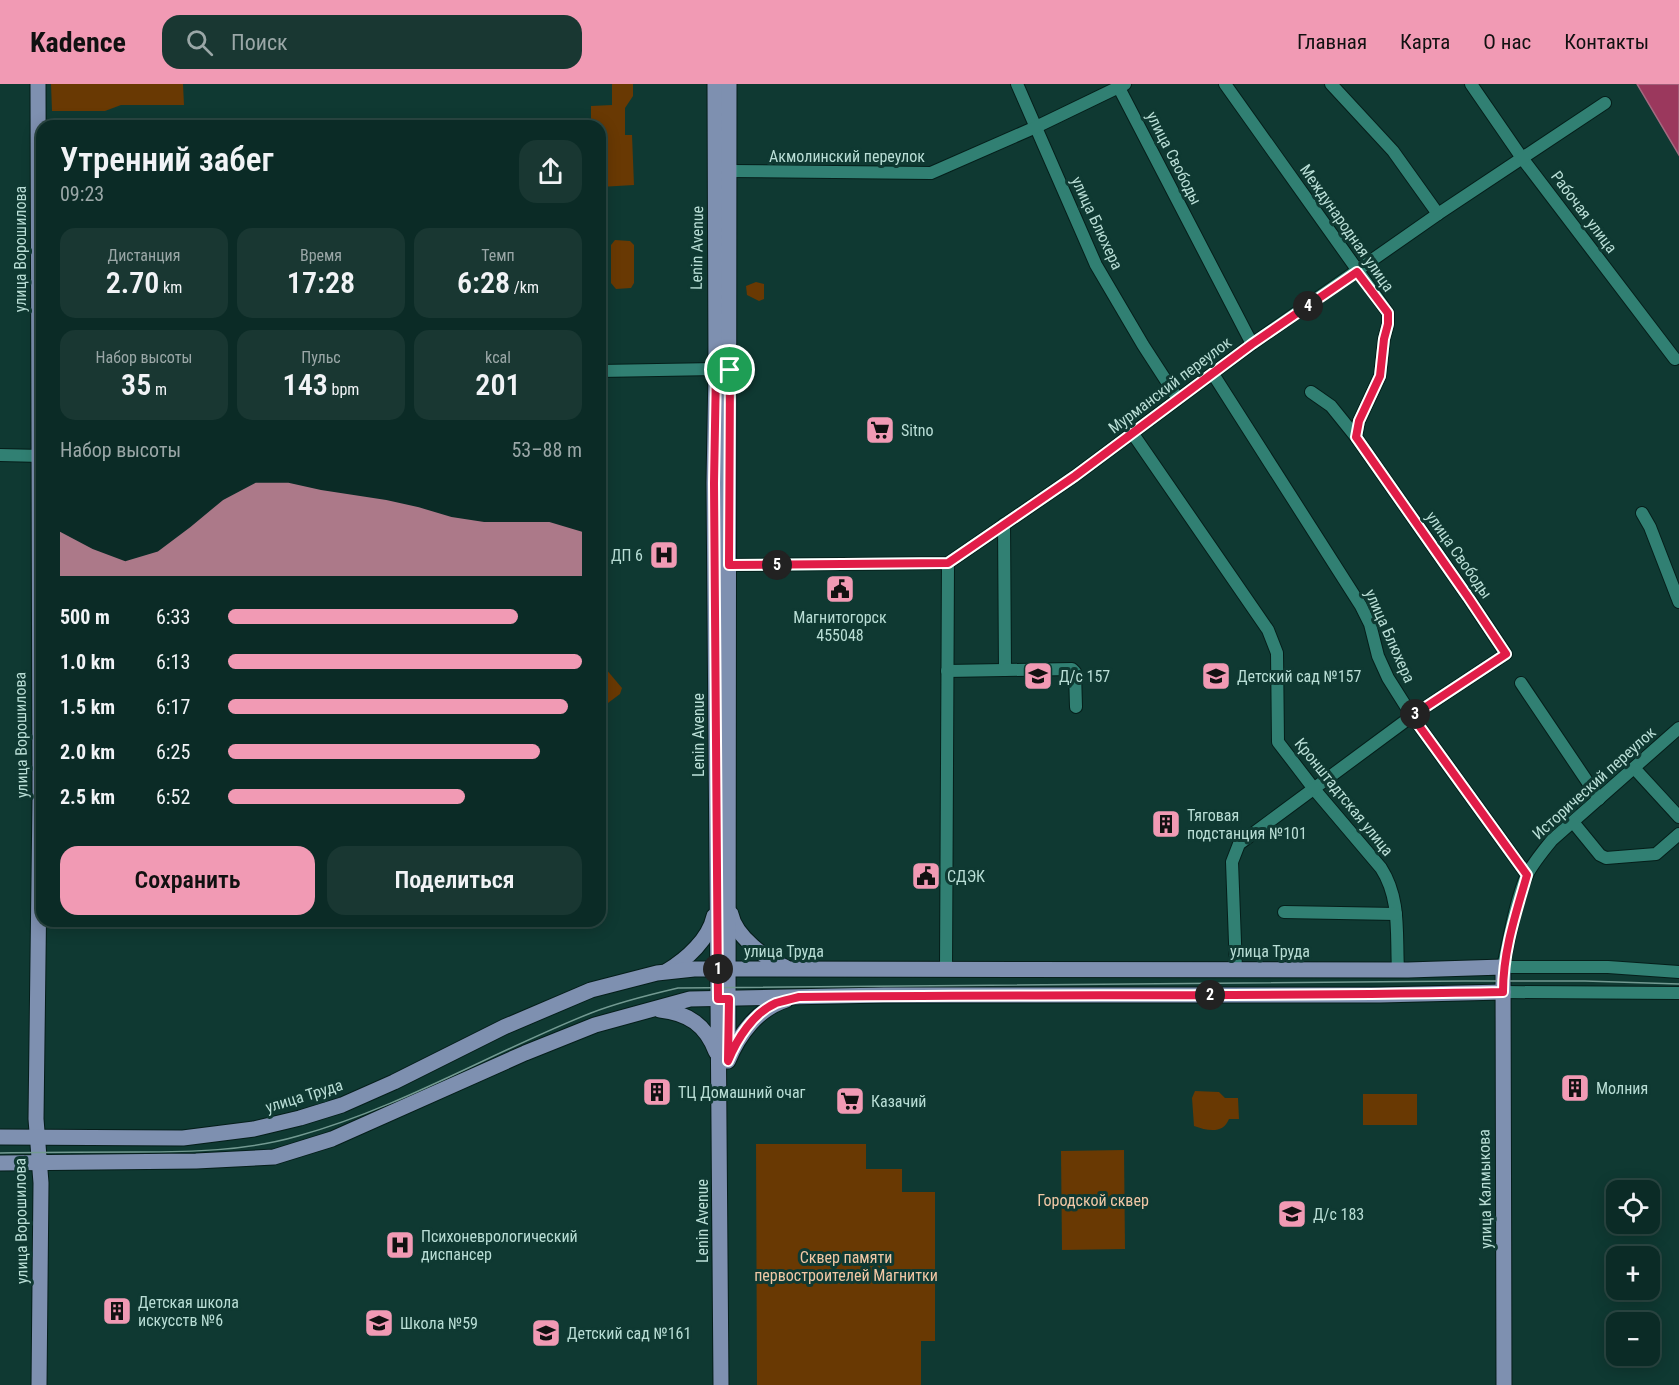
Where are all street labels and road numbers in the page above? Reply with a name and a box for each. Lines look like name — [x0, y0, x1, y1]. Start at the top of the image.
street label: улица Свободы — [1142, 108, 1206, 208]
street label: Акмолинский переулок — [769, 147, 925, 166]
street label: Международная улица — [1296, 161, 1398, 295]
street label: Рабочая улица — [1547, 167, 1621, 257]
street label: улица Блюхера — [1067, 173, 1127, 273]
street label: улица Ворошилова — [11, 186, 30, 312]
street label: Lenin Avenue — [687, 206, 707, 290]
street label: Мурманский переулок — [1105, 332, 1235, 437]
street label: улица Свободы — [1422, 508, 1496, 602]
street label: улица Блюхера — [1361, 586, 1419, 686]
street label: улица Ворошилова — [10, 672, 32, 798]
street label: Lenin Avenue — [689, 693, 708, 777]
street label: Исторический переулок — [1528, 722, 1660, 843]
street label: Кронштадтская улица — [1291, 734, 1397, 860]
street label: улица Труда — [744, 942, 824, 961]
street label: улица Труда — [1230, 942, 1310, 961]
street label: улица Труда — [263, 1075, 345, 1117]
street label: улица Калмыкова — [1474, 1129, 1496, 1249]
street label: улица Ворошилова — [10, 1158, 32, 1284]
street label: Lenin Avenue — [693, 1179, 712, 1263]

